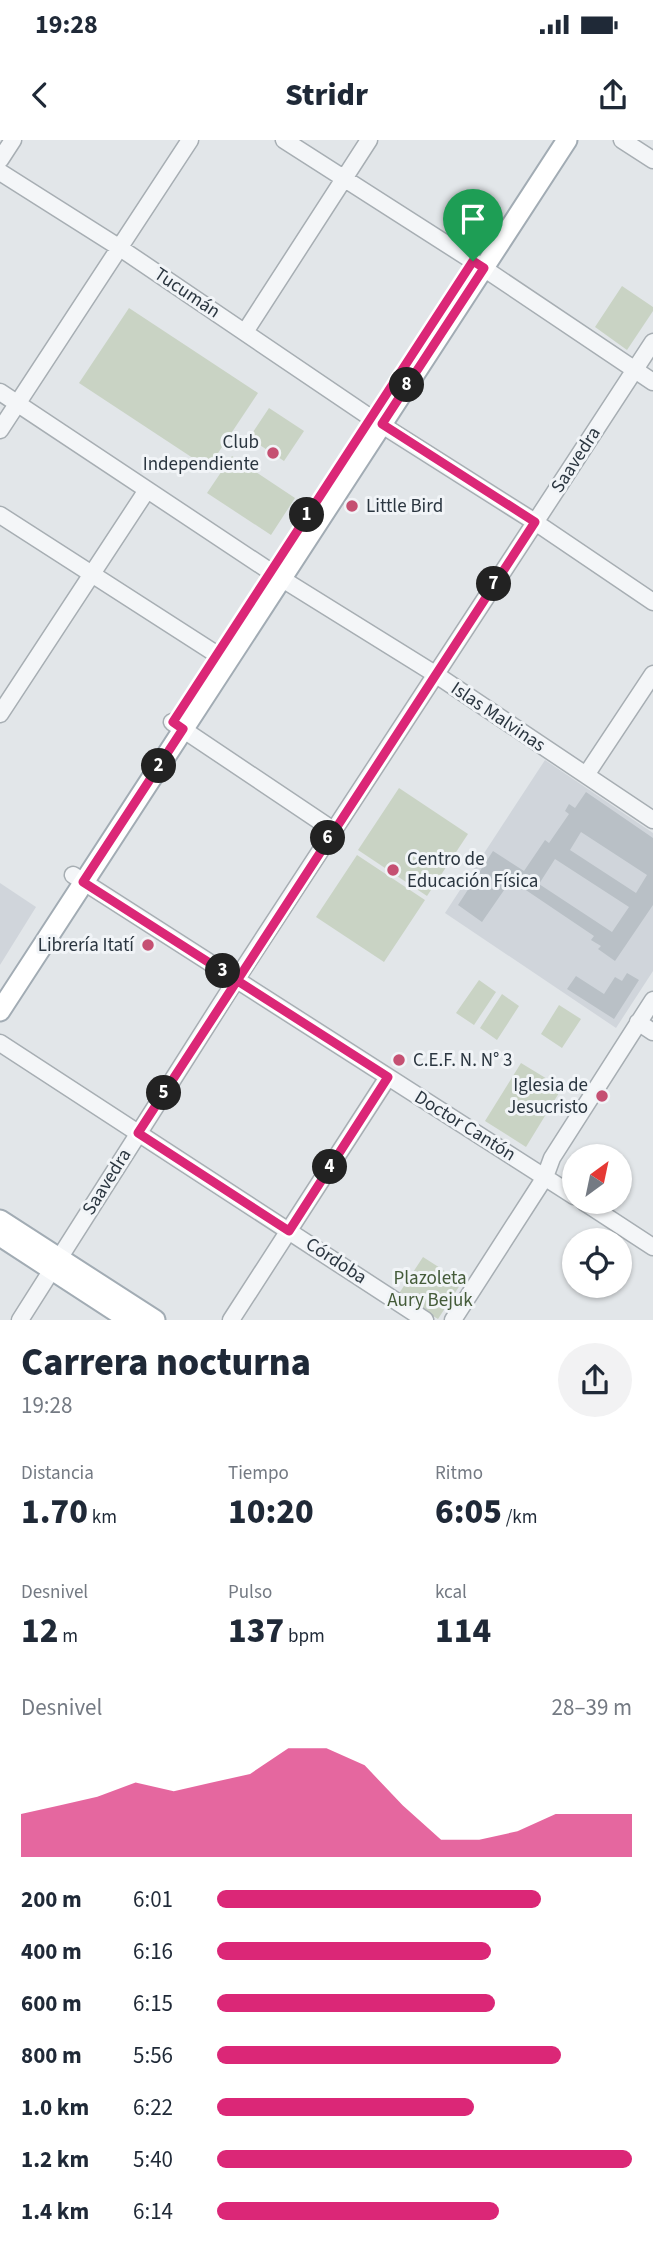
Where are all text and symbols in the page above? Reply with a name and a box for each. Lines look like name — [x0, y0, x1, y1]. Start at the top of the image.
text: 19:28 — [35, 6, 98, 43]
text: Stridr — [285, 72, 368, 118]
icon: back — [21, 76, 59, 114]
icon: share — [594, 76, 632, 114]
pin — [443, 189, 503, 261]
icon: arrive — [454, 200, 492, 238]
street label: Tucumán — [149, 261, 225, 325]
pin: 8 — [390, 368, 424, 402]
text: 8 — [401, 371, 412, 398]
street label: Saavedra — [545, 422, 607, 498]
place label: Club Independiente — [143, 429, 259, 478]
marker: Club Independiente — [265, 445, 281, 461]
place label: Little Bird — [366, 493, 443, 520]
pin: 1 — [290, 498, 324, 532]
marker: Little Bird — [344, 498, 360, 514]
text: 1 — [301, 501, 312, 528]
pin: 7 — [476, 566, 512, 602]
text: 7 — [488, 570, 499, 597]
street label: Islas Malvinas — [445, 675, 551, 759]
pin: 2 — [142, 748, 176, 784]
text: 2 — [153, 752, 164, 779]
pin: 6 — [310, 820, 346, 856]
text: 6 — [322, 824, 333, 851]
place label: Centro de Educación Física — [407, 846, 538, 895]
marker: Centro de Educación Física — [385, 862, 401, 878]
place label: Librería Itatí — [38, 932, 135, 959]
marker: Librería Itatí — [140, 937, 156, 953]
pin: 3 — [206, 954, 241, 988]
text: 3 — [217, 957, 228, 984]
place label: C.E.F. N. N° 3 — [413, 1047, 513, 1074]
marker: C.E.F. N. N° 3 — [391, 1052, 407, 1068]
place label: Iglesia de Jesucristo — [507, 1072, 588, 1121]
pin: 5 — [146, 1076, 182, 1110]
text: 5 — [158, 1079, 169, 1106]
street label: Doctor Cantón — [409, 1084, 521, 1168]
marker: Iglesia de Jesucristo — [594, 1088, 610, 1104]
street label: Saavedra — [76, 1144, 138, 1220]
north arrow — [562, 1144, 632, 1214]
map controls — [562, 1144, 632, 1298]
pin: 4 — [312, 1150, 348, 1184]
text: 4 — [324, 1153, 335, 1180]
button: locate — [562, 1228, 632, 1298]
street label: Córdoba — [300, 1231, 372, 1291]
park label: Plazoleta Aury Bejuk — [387, 1265, 473, 1314]
text: Carrera nocturna — [21, 1336, 311, 1390]
button: share — [558, 1343, 632, 1417]
text: 19:28 — [21, 1389, 72, 1422]
text: Distancia — [21, 1460, 94, 1487]
text: Tiempo — [228, 1460, 289, 1487]
text: Ritmo — [435, 1460, 483, 1487]
text: 1.70 — [21, 1487, 88, 1537]
text: 10:20 — [228, 1487, 314, 1537]
text: 6:05 — [435, 1487, 502, 1537]
text: km — [88, 1504, 117, 1531]
text: /km — [502, 1504, 538, 1531]
text: Desnivel — [21, 1579, 88, 1606]
text: Pulso — [228, 1579, 272, 1606]
text: kcal — [435, 1579, 467, 1606]
text: 12 — [21, 1606, 58, 1656]
text: 137 — [228, 1606, 284, 1656]
text: 114 — [435, 1606, 491, 1656]
text: m — [58, 1623, 78, 1650]
text: bpm — [284, 1623, 325, 1650]
text: Desnivel — [21, 1691, 102, 1724]
text: 28–39 m — [552, 1691, 632, 1724]
text: 200 m — [21, 1883, 82, 1916]
text: 6:01 — [133, 1883, 173, 1916]
text: 400 m — [21, 1935, 82, 1968]
text: 6:16 — [133, 1935, 173, 1968]
text: 600 m — [21, 1987, 82, 2020]
text: 6:15 — [133, 1987, 173, 2020]
text: 800 m — [21, 2039, 82, 2072]
text: 5:56 — [133, 2039, 173, 2072]
text: 1.0 km — [21, 2091, 89, 2124]
text: 6:22 — [133, 2091, 173, 2124]
text: 1.2 km — [21, 2143, 89, 2176]
text: 5:40 — [133, 2143, 173, 2176]
text: 1.4 km — [21, 2195, 89, 2228]
text: 6:14 — [133, 2195, 173, 2228]

